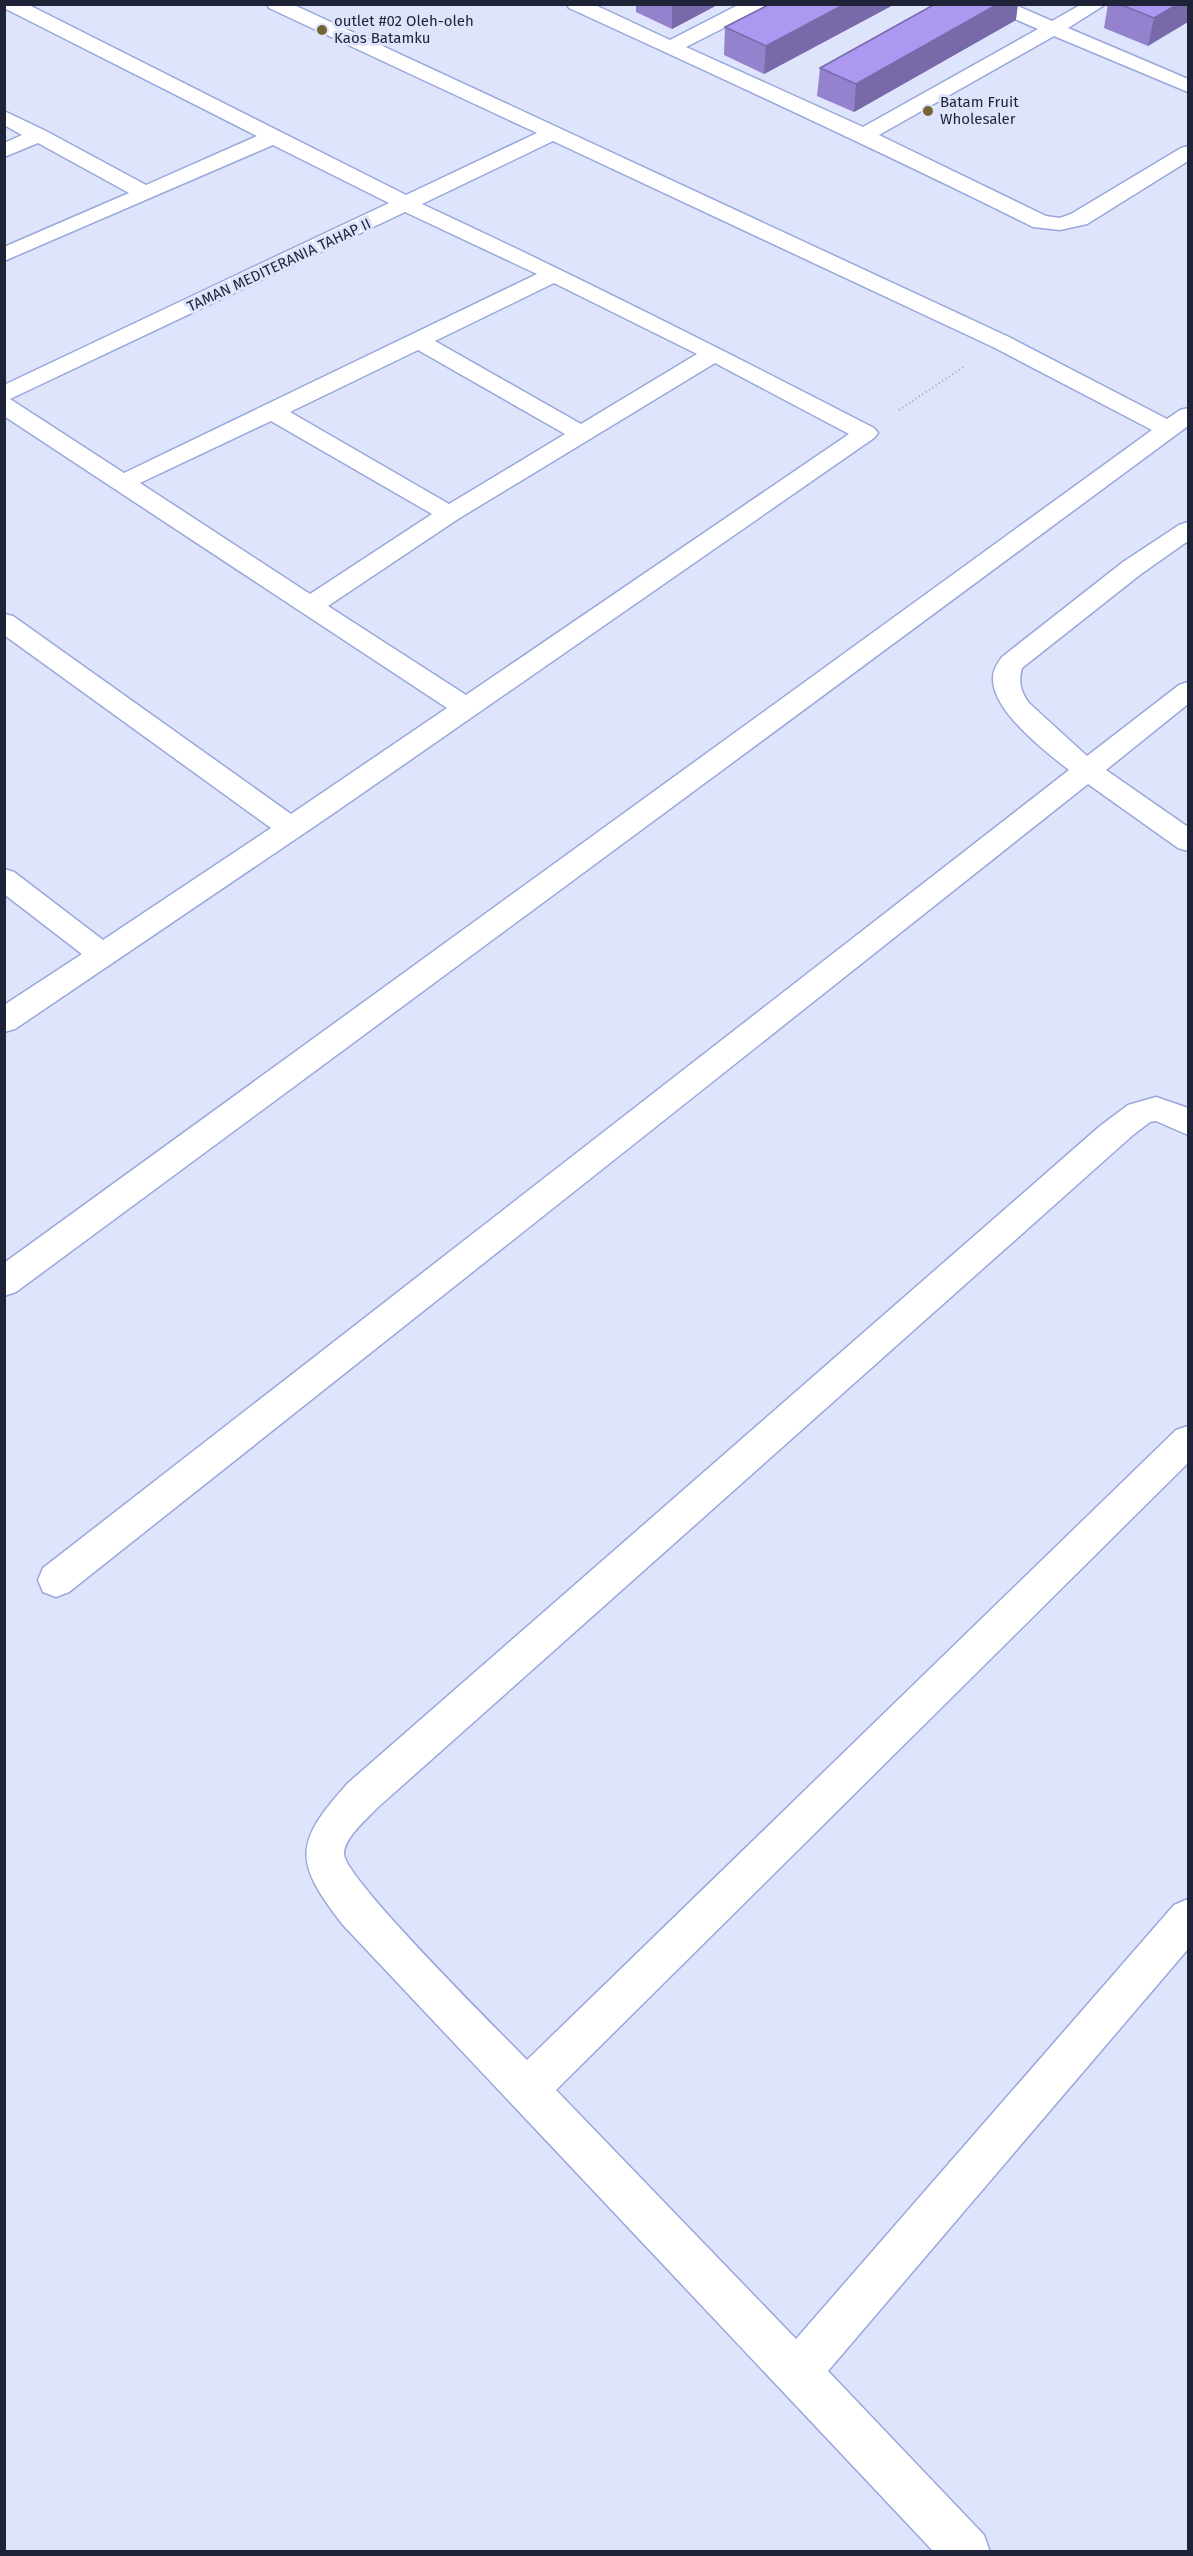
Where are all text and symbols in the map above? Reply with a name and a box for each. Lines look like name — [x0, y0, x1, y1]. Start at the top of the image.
place label: outlet #02 Oleh-oleh Kaos Batamku — [334, 12, 474, 47]
marker: outlet #02 Oleh-oleh Kaos Batamku — [315, 23, 329, 37]
place label: Batam Fruit Wholesaler — [940, 93, 1019, 128]
marker: Batam Fruit Wholesaler — [921, 104, 935, 118]
street label: TAMAN MEDITERANIA TAHAP II — [184, 214, 374, 316]

